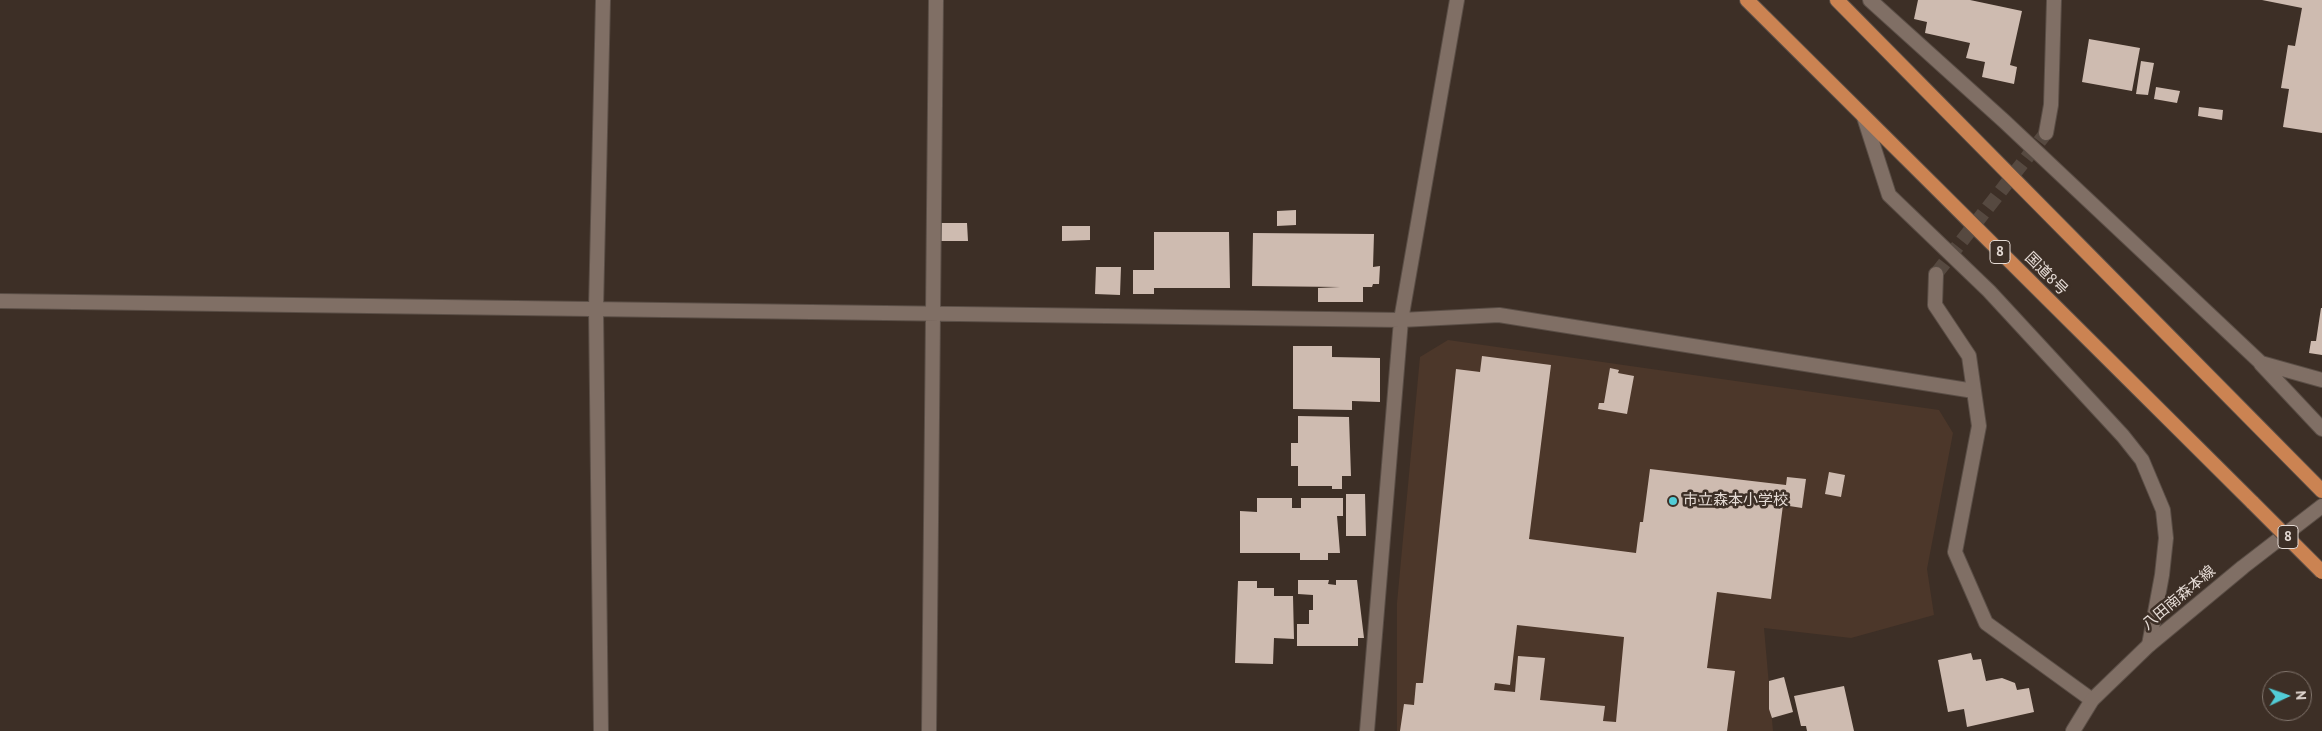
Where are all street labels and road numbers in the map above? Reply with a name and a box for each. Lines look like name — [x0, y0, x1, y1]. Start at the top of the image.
road number: 8 — [1990, 240, 2010, 264]
street label: 国道8号 — [2021, 249, 2071, 299]
road number: 8 — [2278, 526, 2298, 548]
street label: 八田南森本線 — [2139, 562, 2219, 634]

